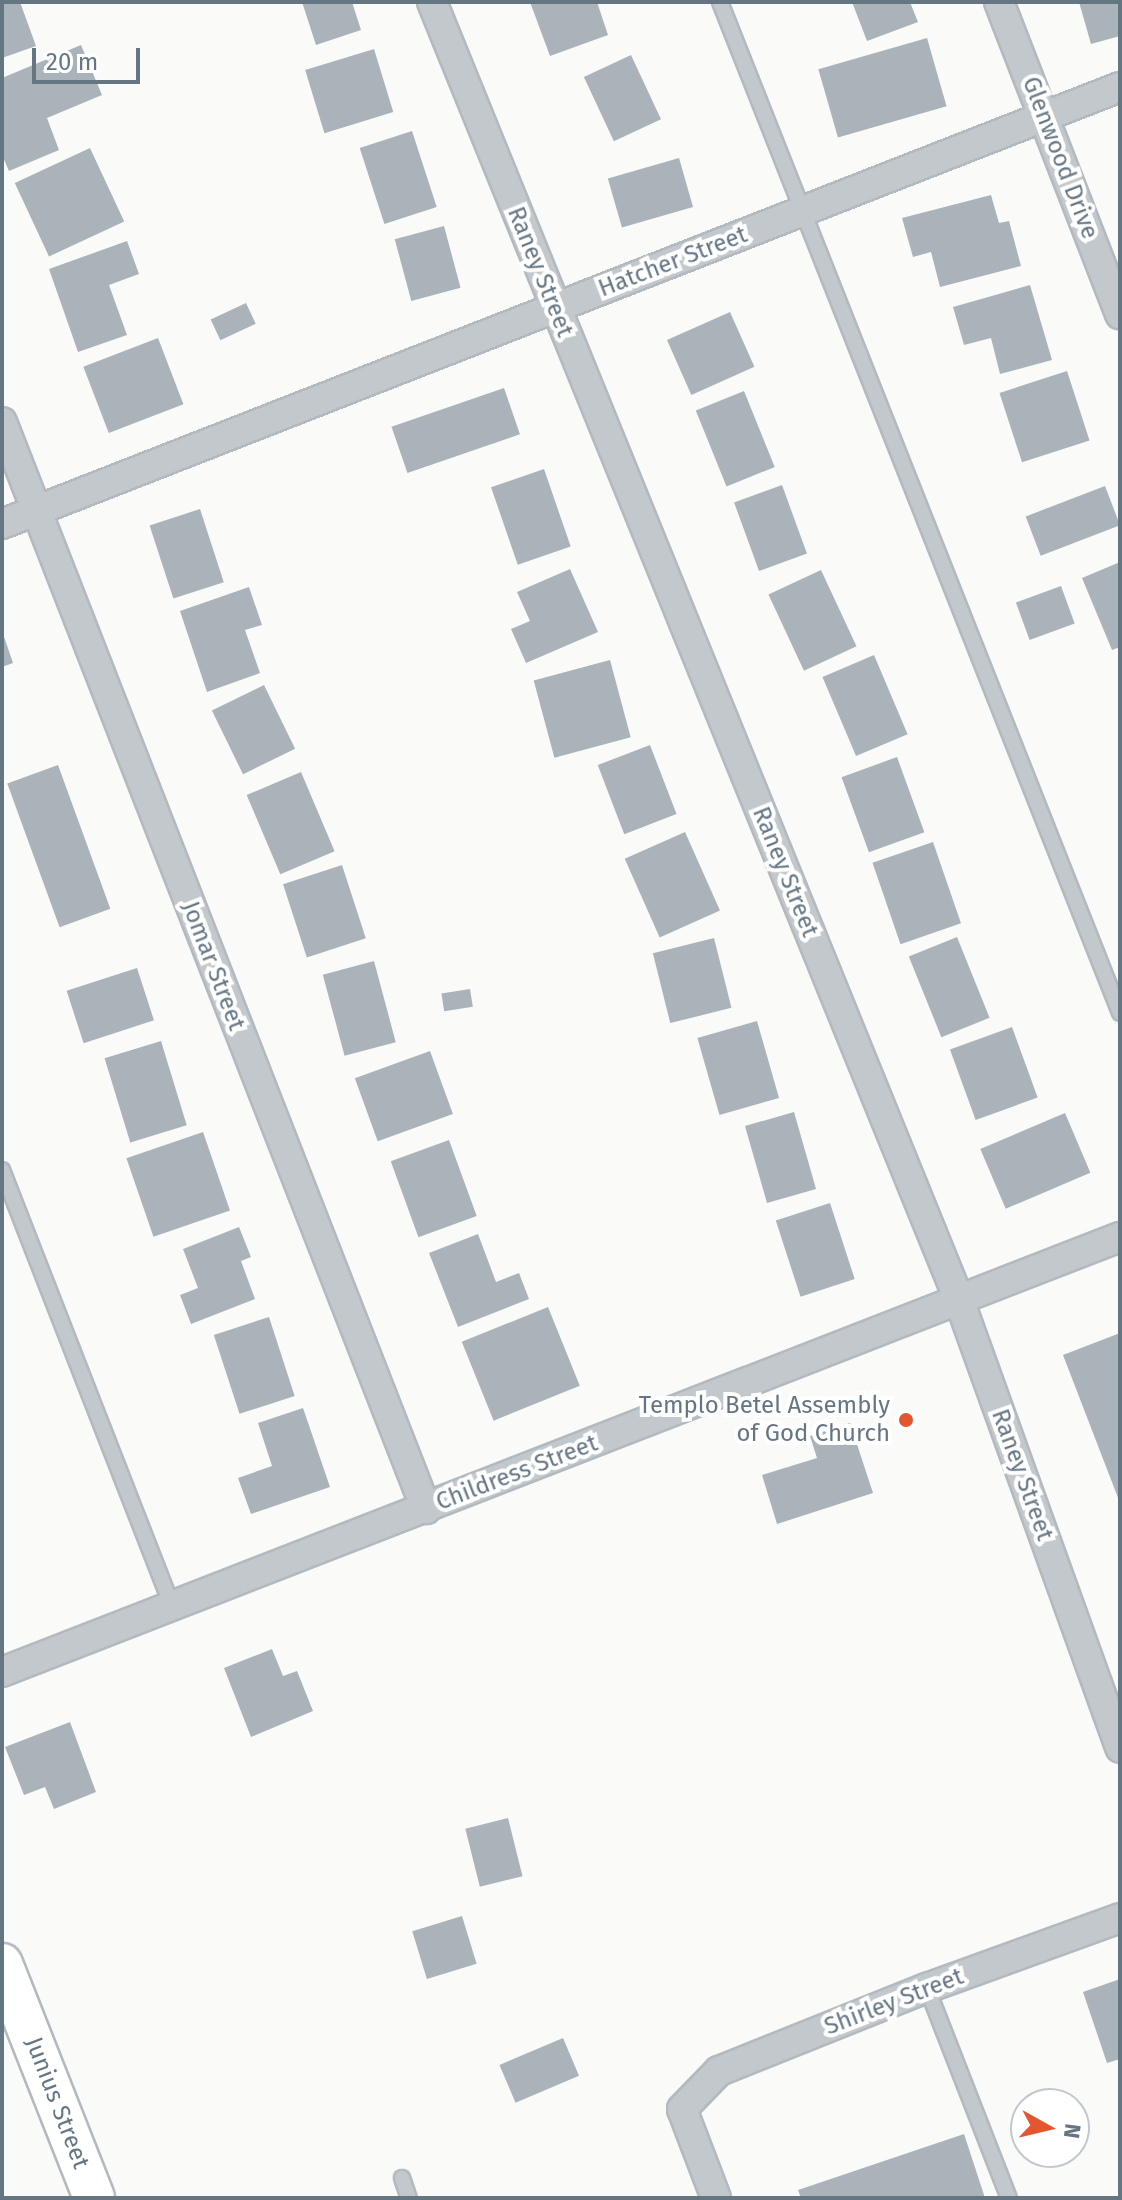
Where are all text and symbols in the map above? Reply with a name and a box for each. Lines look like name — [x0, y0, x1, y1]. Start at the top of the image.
scale bar — [36, 32, 144, 82]
text: 20 m — [46, 48, 98, 76]
street label: Glenwood Drive — [1016, 73, 1104, 243]
street label: Raney Street — [501, 203, 579, 341]
street label: Hatcher Street — [595, 220, 751, 304]
street label: Raney Street — [746, 803, 824, 941]
street label: Jomar Street — [175, 897, 251, 1035]
place label: Templo Betel Assembly of God Church — [639, 1392, 890, 1448]
street label: Raney Street — [985, 1405, 1059, 1545]
marker: Templo Betel Assembly of God Church — [897, 1411, 915, 1429]
street label: Childress Street — [432, 1429, 602, 1517]
street label: Shirley Street — [821, 1962, 967, 2042]
street label: Junius Street — [19, 2033, 95, 2173]
north arrow — [1010, 2088, 1090, 2168]
text: N — [1058, 2122, 1087, 2140]

